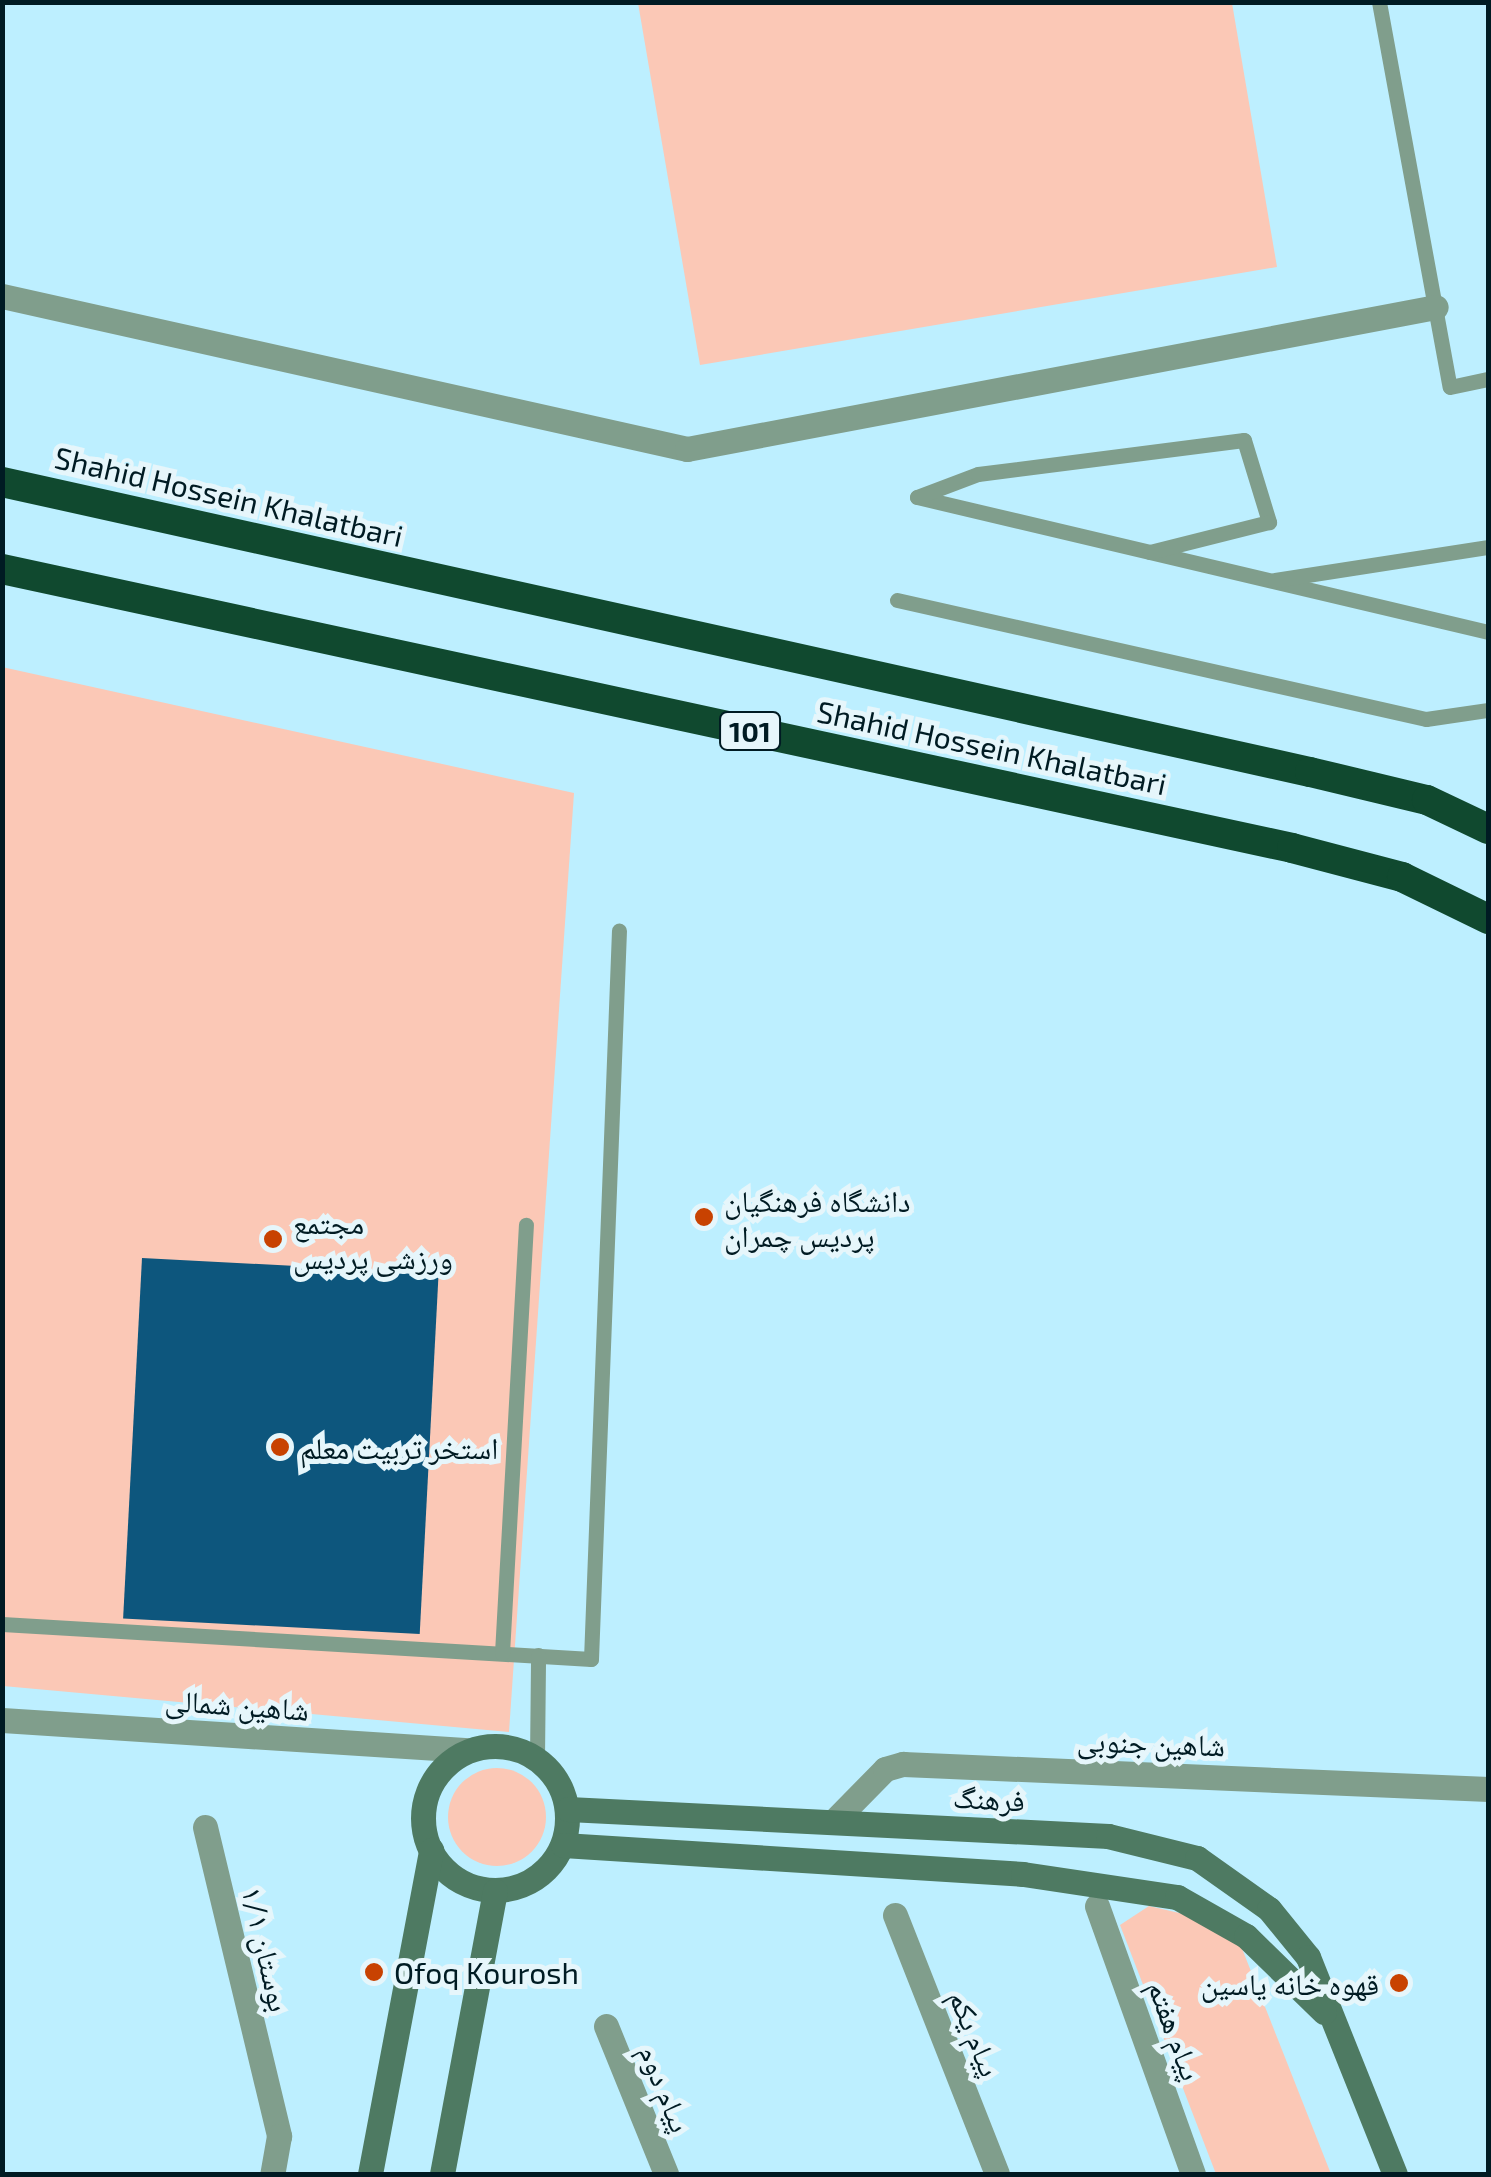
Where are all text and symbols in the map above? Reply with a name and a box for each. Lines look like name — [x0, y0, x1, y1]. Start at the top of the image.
street label: Shahid Hossein Khalatbari — [51, 438, 407, 554]
street label: Shahid Hossein Khalatbari — [814, 692, 1170, 802]
road number: 101 — [718, 708, 782, 754]
place label: دانشگاه فرهنگیان پردیس چمران — [724, 1182, 910, 1252]
place label: مجتمع ورزشی پردیس — [293, 1204, 453, 1274]
marker: دانشگاه فرهنگیان پردیس چمران — [693, 1206, 715, 1228]
marker: مجتمع ورزشی پردیس — [262, 1228, 284, 1250]
place label: استخر تربیت معلم — [300, 1429, 498, 1465]
marker: استخر تربیت معلم — [269, 1436, 291, 1458]
street label: شاهین شمالی — [164, 1681, 310, 1727]
street label: شاهین جنوبی — [1076, 1721, 1226, 1763]
street label: فرهنگ — [952, 1778, 1026, 1818]
street label: بوستان ۱/۱ — [235, 1883, 299, 2015]
place label: Ofoq Kourosh — [394, 1954, 579, 1990]
marker: Ofoq Kourosh — [363, 1961, 385, 1983]
place label: قهوه خانه یاسین — [1201, 1965, 1379, 2001]
marker: قهوه خانه یاسین — [1388, 1972, 1410, 1994]
street label: پیام هفتم — [1141, 1975, 1211, 2085]
street label: پیام یکم — [942, 1985, 1010, 2081]
street label: پیام دوم — [632, 2039, 700, 2137]

